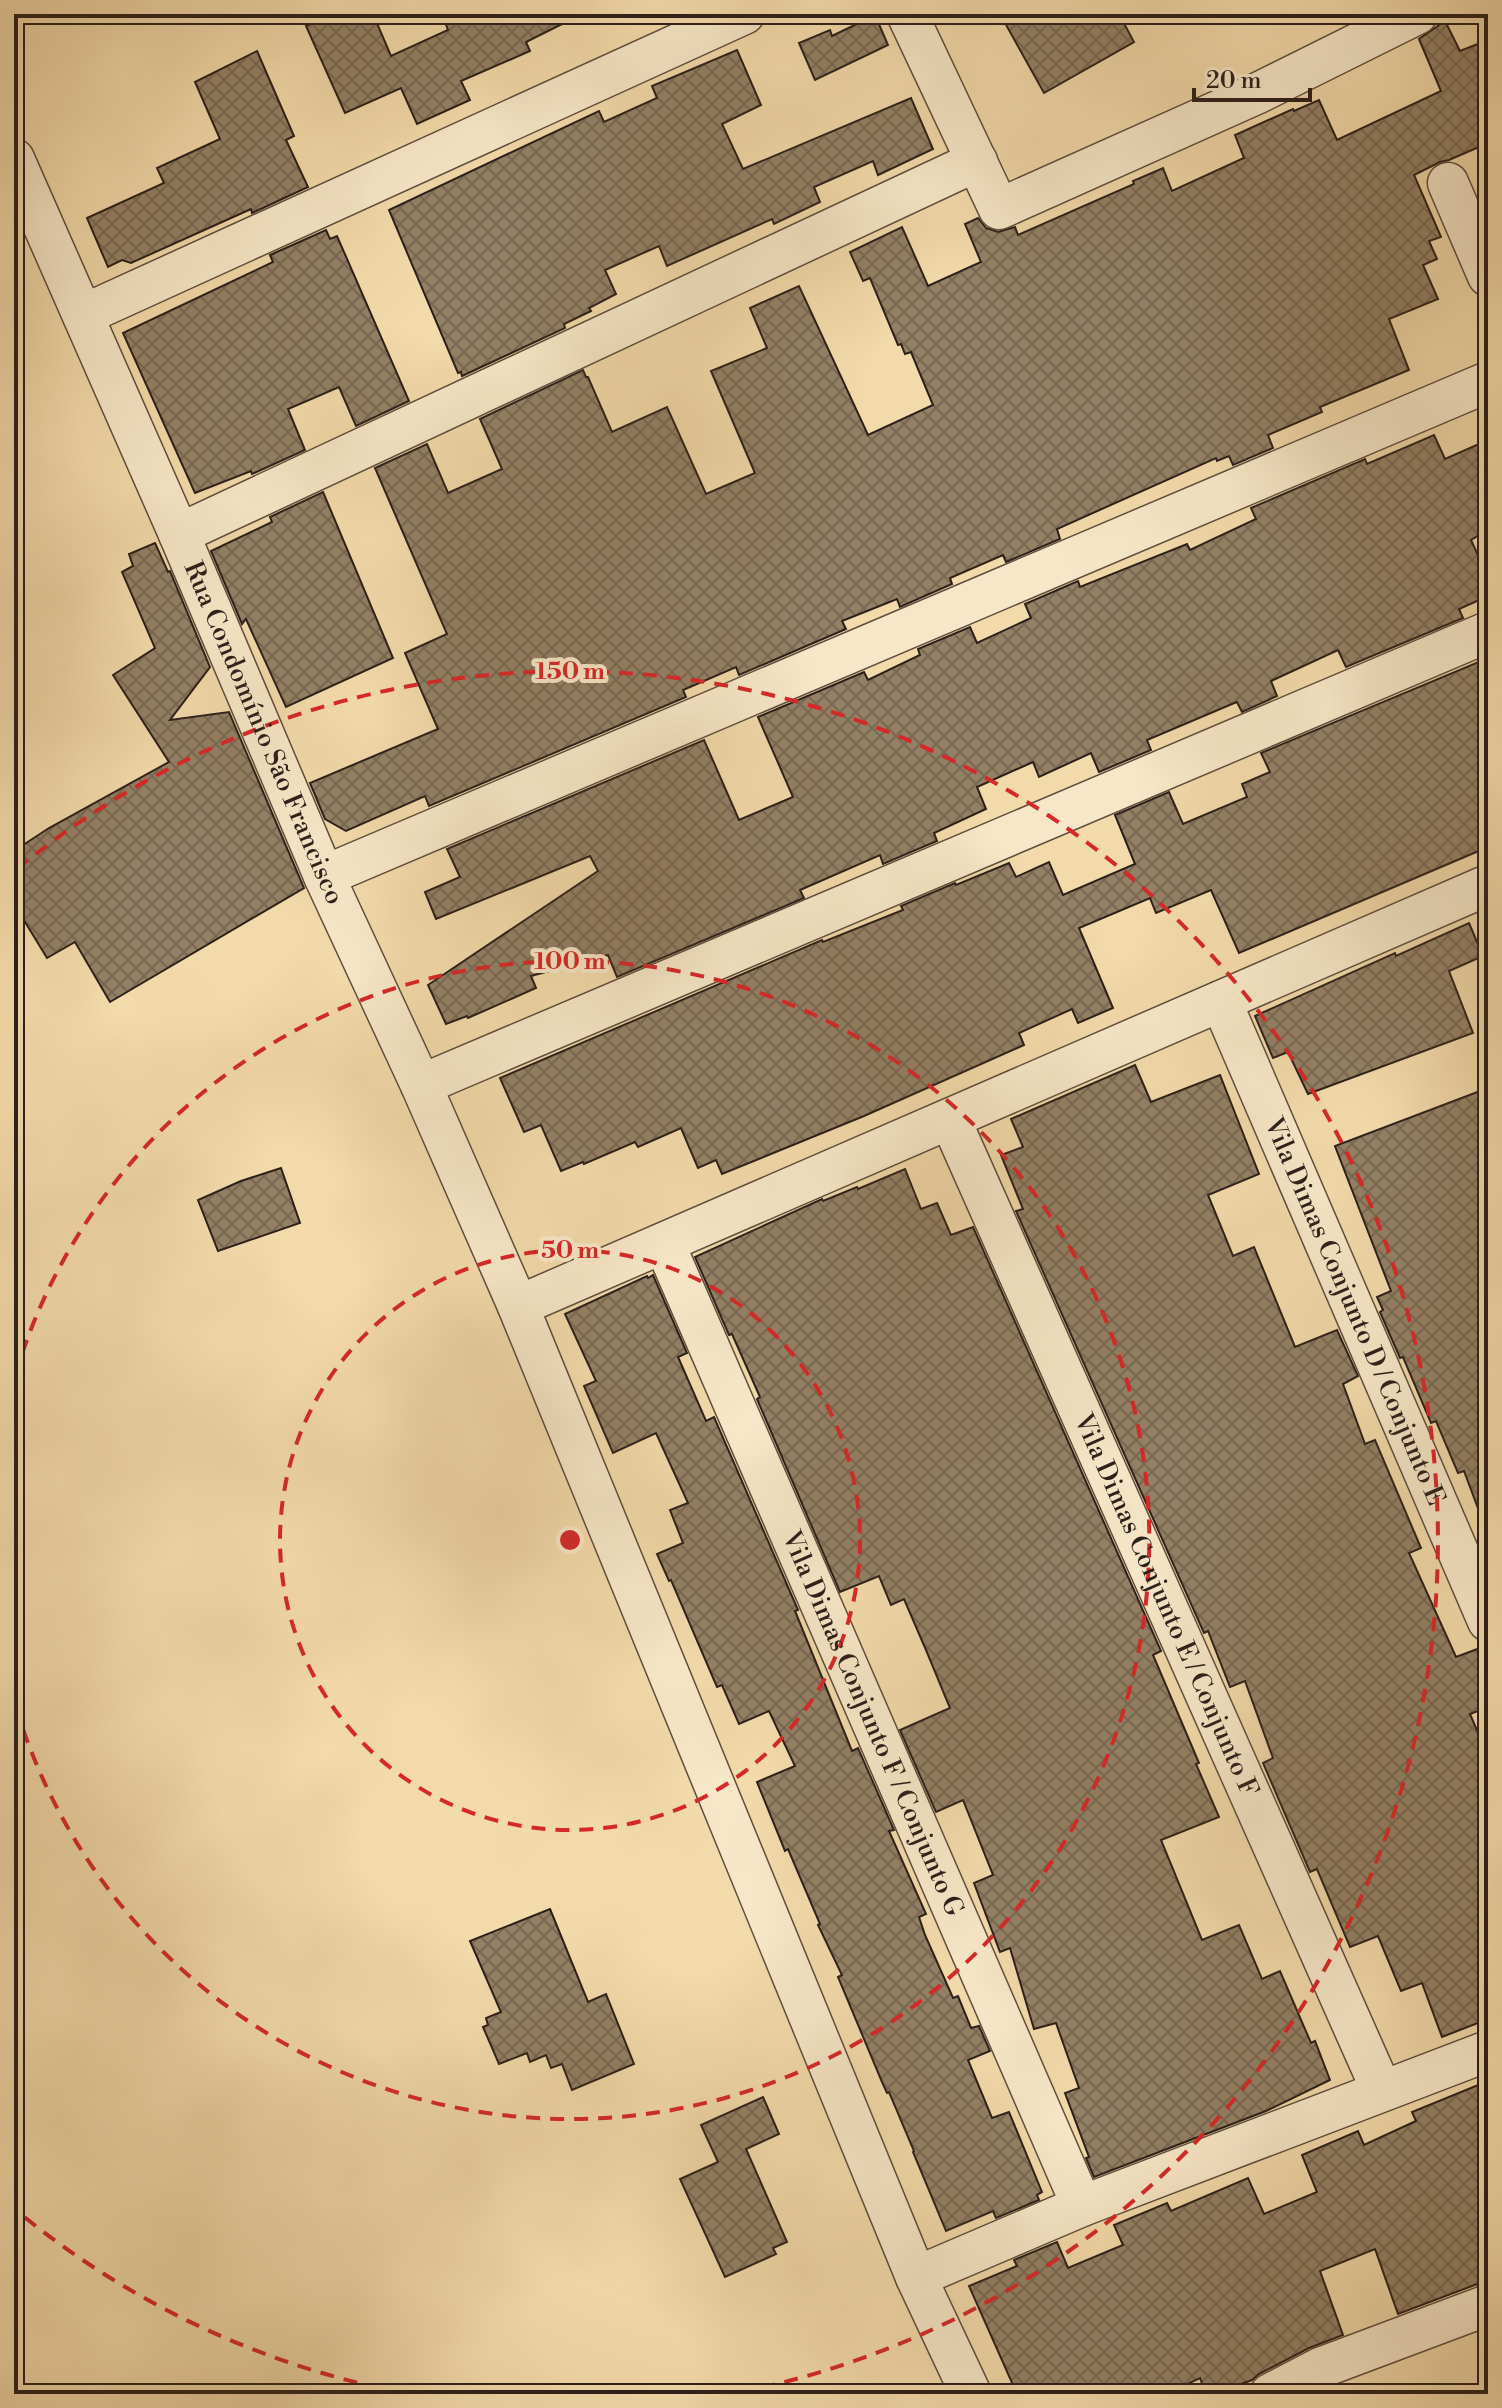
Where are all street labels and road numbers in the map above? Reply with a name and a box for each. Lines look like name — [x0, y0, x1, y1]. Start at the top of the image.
street label: Rua Condomínio São Francisco — [177, 557, 351, 910]
street label: Vila Dimas Conjunto D / Conjunto E — [1257, 1112, 1452, 1510]
street label: Vila Dimas Conjunto E / Conjunto F — [1067, 1408, 1265, 1802]
street label: Vila Dimas Conjunto F / Conjunto G — [775, 1525, 970, 1921]

